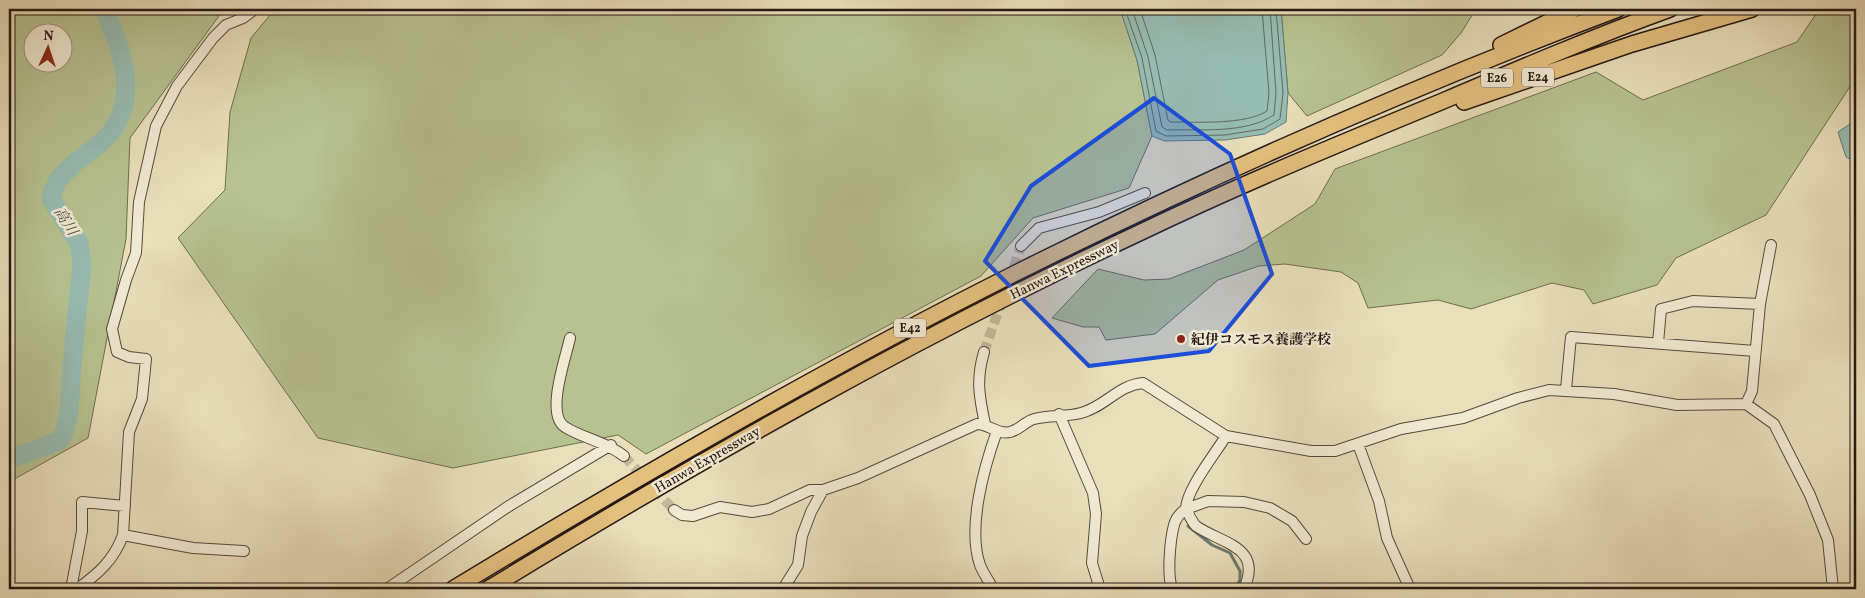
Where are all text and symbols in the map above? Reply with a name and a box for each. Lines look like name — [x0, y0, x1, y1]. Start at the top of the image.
north arrow — [22, 22, 72, 72]
text: N — [43, 27, 54, 46]
road number: E26 — [1481, 68, 1513, 88]
road number: E24 — [1522, 68, 1554, 86]
water label: 高川 — [48, 204, 83, 242]
street label: Hanwa Expressway — [1007, 236, 1123, 305]
road number: E42 — [894, 318, 926, 338]
place label: 紀伊コスモス養護学校 — [1191, 331, 1331, 350]
marker: 紀伊コスモス養護学校 — [1175, 333, 1187, 345]
street label: Hanwa Expressway — [652, 422, 764, 498]

